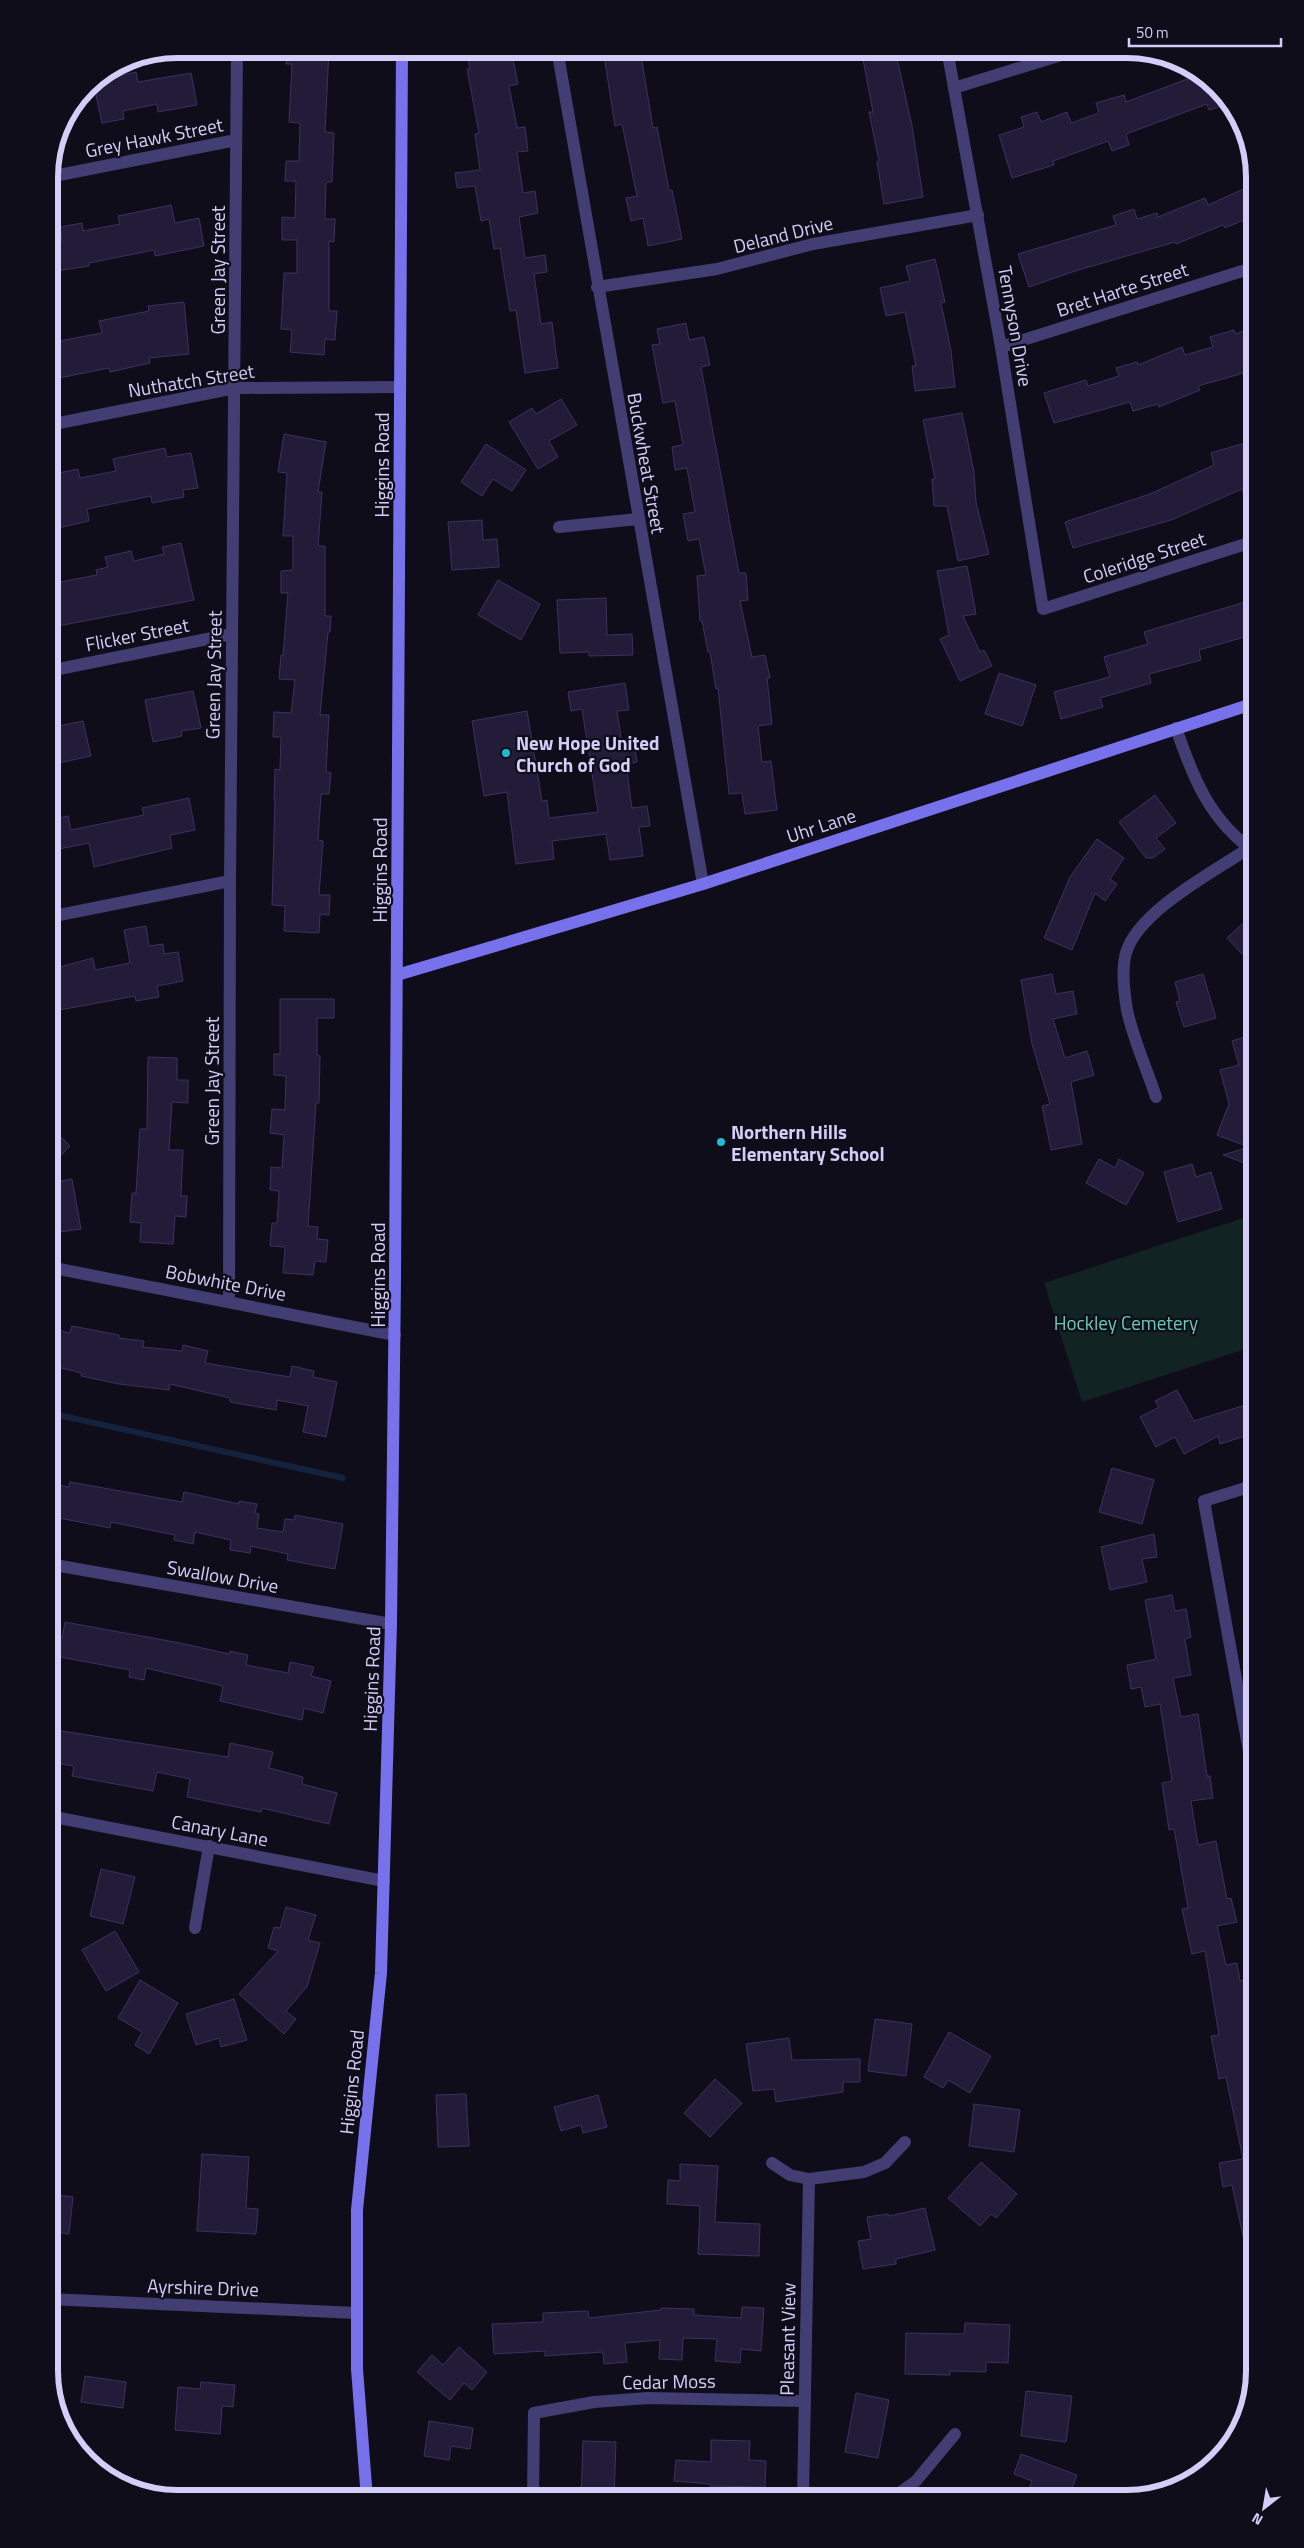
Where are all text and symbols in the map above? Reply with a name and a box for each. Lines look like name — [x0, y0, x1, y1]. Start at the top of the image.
scale bar — [1129, 15, 1282, 47]
text: 50 m — [1136, 21, 1169, 44]
street label: Grey Hawk Street — [83, 109, 226, 165]
street label: Green Jay Street — [203, 205, 232, 334]
street label: Deland Drive — [730, 208, 836, 260]
street label: Bret Harte Street — [1052, 254, 1192, 324]
street label: Tennyson Drive — [991, 263, 1041, 389]
street label: Nuthatch Street — [126, 356, 257, 404]
street label: Buckwheat Street — [620, 390, 674, 536]
street label: Higgins Road — [367, 412, 396, 518]
street label: Coleridge Street — [1079, 523, 1209, 590]
street label: Flicker Street — [83, 610, 192, 658]
street label: Green Jay Street — [197, 610, 229, 740]
place label: New Hope United Church of God — [516, 728, 659, 779]
marker: New Hope United Church of God — [500, 747, 512, 759]
street label: Uhr Lane — [782, 800, 860, 850]
street label: Higgins Road — [365, 817, 394, 923]
street label: Green Jay Street — [197, 1016, 226, 1145]
place label: Northern Hills Elementary School — [731, 1117, 885, 1168]
marker: Northern Hills Elementary School — [715, 1136, 727, 1148]
street label: Higgins Road — [363, 1222, 392, 1328]
street label: Bobwhite Drive — [163, 1256, 289, 1308]
park label: Hockley Cemetery — [1054, 1308, 1198, 1337]
street label: Swallow Drive — [165, 1552, 281, 1600]
street label: Higgins Road — [355, 1626, 387, 1732]
street label: Canary Lane — [169, 1806, 271, 1854]
street label: Higgins Road — [331, 2028, 371, 2136]
street label: Ayrshire Drive — [147, 2271, 259, 2303]
street label: Pleasant View — [772, 2282, 802, 2396]
street label: Cedar Moss — [622, 2366, 716, 2396]
north arrow — [1239, 2483, 1289, 2533]
text: N — [1247, 2508, 1267, 2531]

